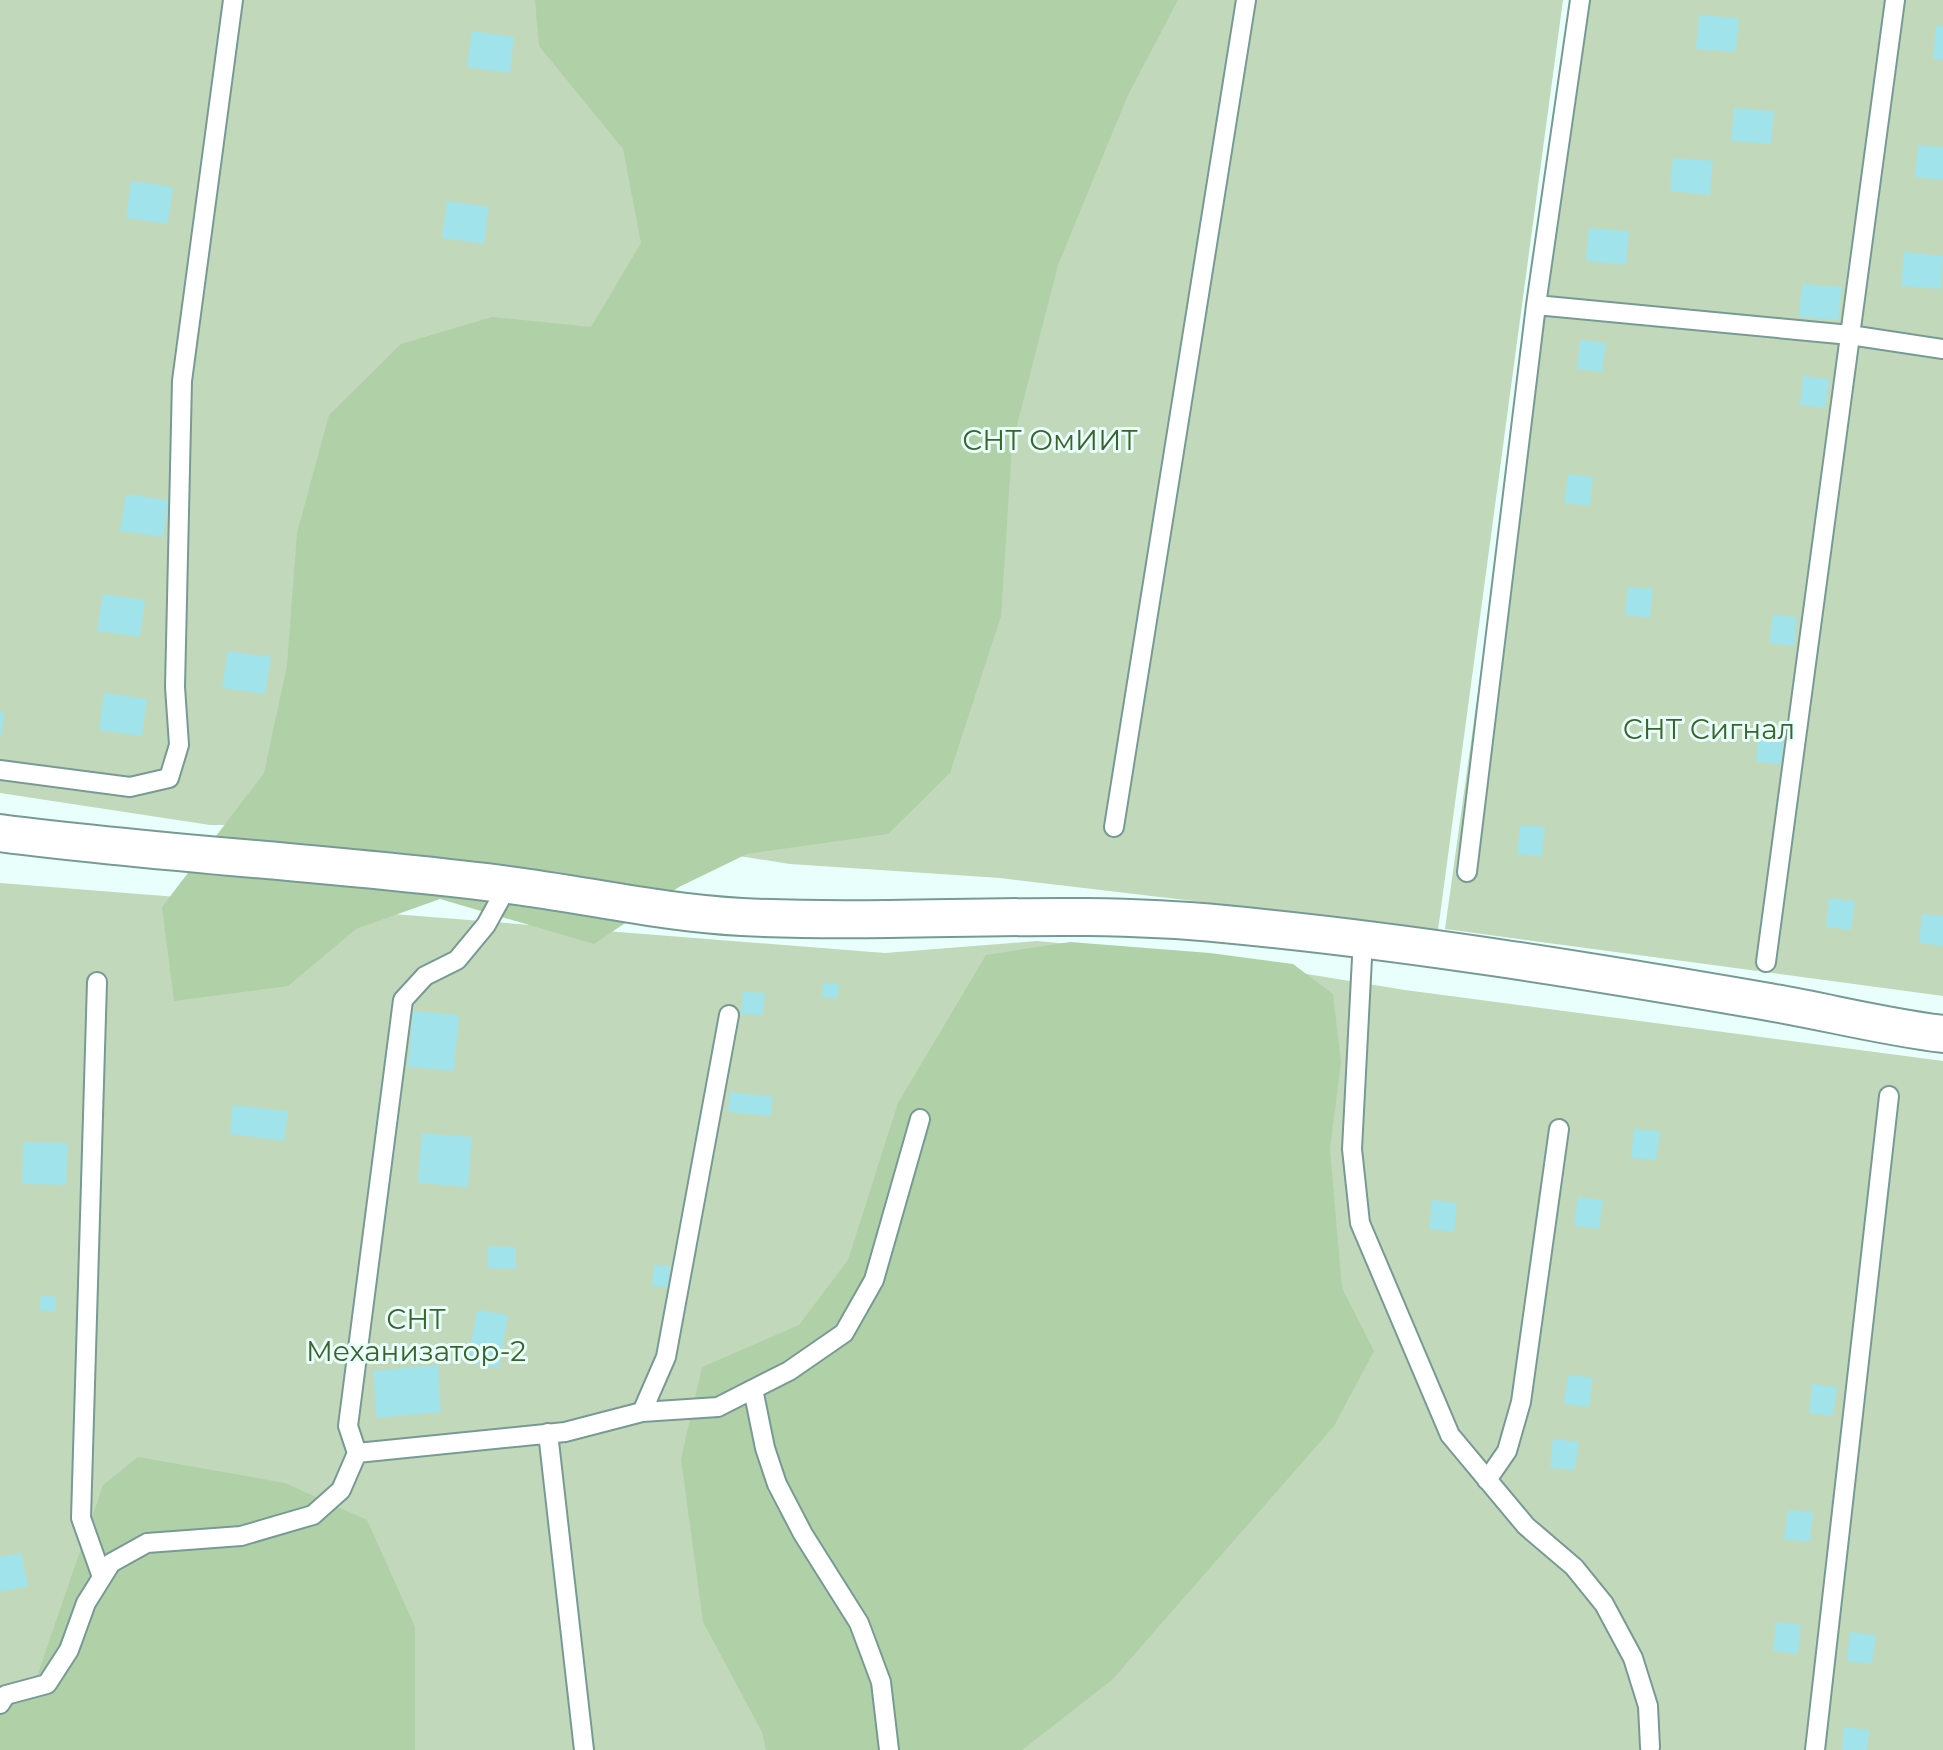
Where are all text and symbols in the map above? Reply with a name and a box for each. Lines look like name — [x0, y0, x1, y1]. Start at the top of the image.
park label: СНТ ОмИИТ — [962, 423, 1138, 457]
park label: СНТ Сигнал — [1623, 712, 1795, 746]
park label: СНТ Механизатор-2 — [306, 1302, 526, 1368]

